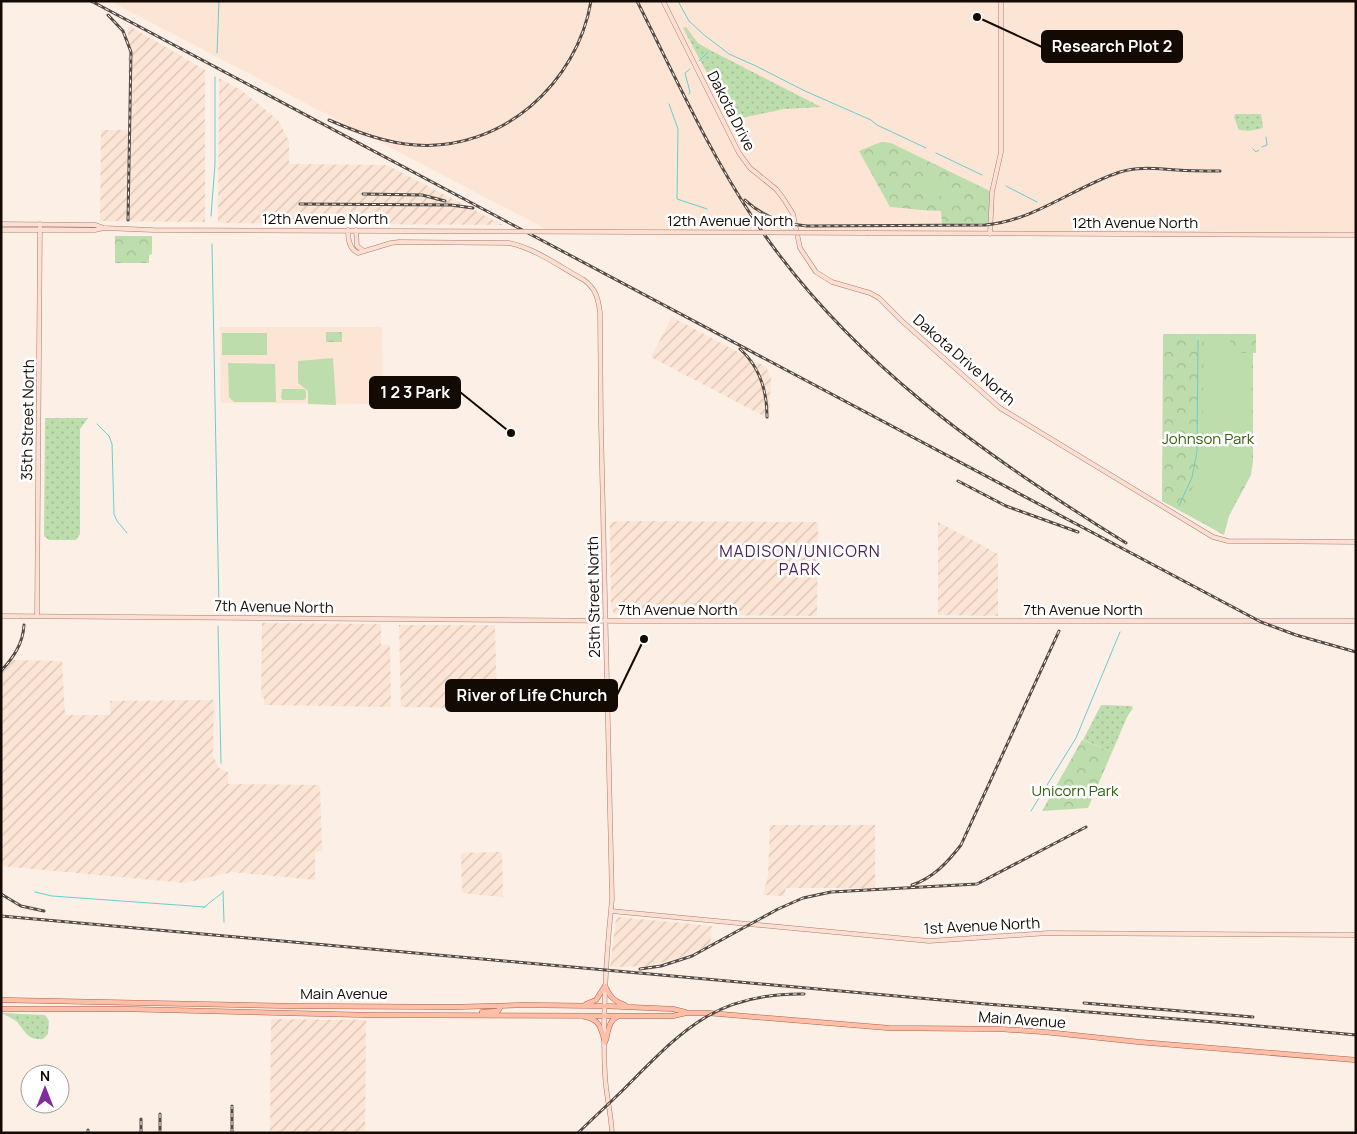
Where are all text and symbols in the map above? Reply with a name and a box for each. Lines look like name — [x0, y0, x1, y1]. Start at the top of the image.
callout: Research Plot 2 — [1042, 31, 1182, 62]
text: Research Plot 2 — [1052, 35, 1172, 57]
street label: Dakota Drive — [702, 67, 761, 154]
street label: 12th Avenue North — [262, 208, 388, 229]
street label: 12th Avenue North — [667, 210, 793, 231]
street label: 12th Avenue North — [1072, 212, 1198, 233]
street label: Dakota Drive North — [909, 309, 1020, 410]
street label: 35th Street North — [16, 359, 39, 481]
callout: 1 2 3 Park — [370, 377, 460, 408]
text: 1 2 3 Park — [380, 381, 450, 403]
park label: Johnson Park — [1162, 428, 1255, 449]
street label: 25th Street North — [582, 536, 605, 658]
district label: MADISON/UNICORN PARK — [719, 540, 881, 580]
street label: 7th Avenue North — [214, 595, 334, 618]
street label: 7th Avenue North — [618, 599, 738, 620]
street label: 7th Avenue North — [1023, 599, 1143, 620]
callout: River of Life Church — [446, 680, 617, 711]
text: River of Life Church — [457, 684, 607, 706]
park label: Unicorn Park — [1031, 780, 1119, 801]
street label: 1st Avenue North — [923, 912, 1041, 939]
street label: Main Avenue — [300, 983, 388, 1004]
street label: Main Avenue — [978, 1006, 1067, 1033]
north arrow — [20, 1064, 70, 1114]
text: N — [40, 1066, 50, 1085]

